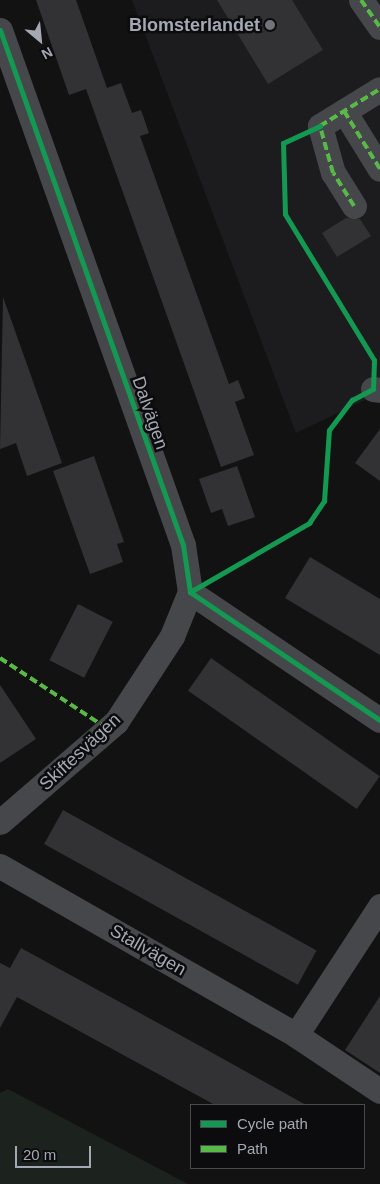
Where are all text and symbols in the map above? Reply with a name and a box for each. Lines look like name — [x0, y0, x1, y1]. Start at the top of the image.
place label: Blomsterlandet — [129, 14, 260, 36]
north arrow — [15, 15, 65, 65]
marker: Blomsterlandet — [264, 19, 276, 31]
text: N — [39, 44, 55, 63]
street label: Dalvägen — [127, 374, 173, 452]
street label: Skiftesvägen — [35, 709, 125, 795]
street label: Stallvägen — [106, 920, 190, 980]
legend — [190, 1104, 365, 1169]
text: Cycle path — [237, 1115, 308, 1132]
scale bar — [18, 1136, 94, 1168]
text: Path — [237, 1140, 268, 1157]
text: 20 m — [23, 1146, 56, 1163]

